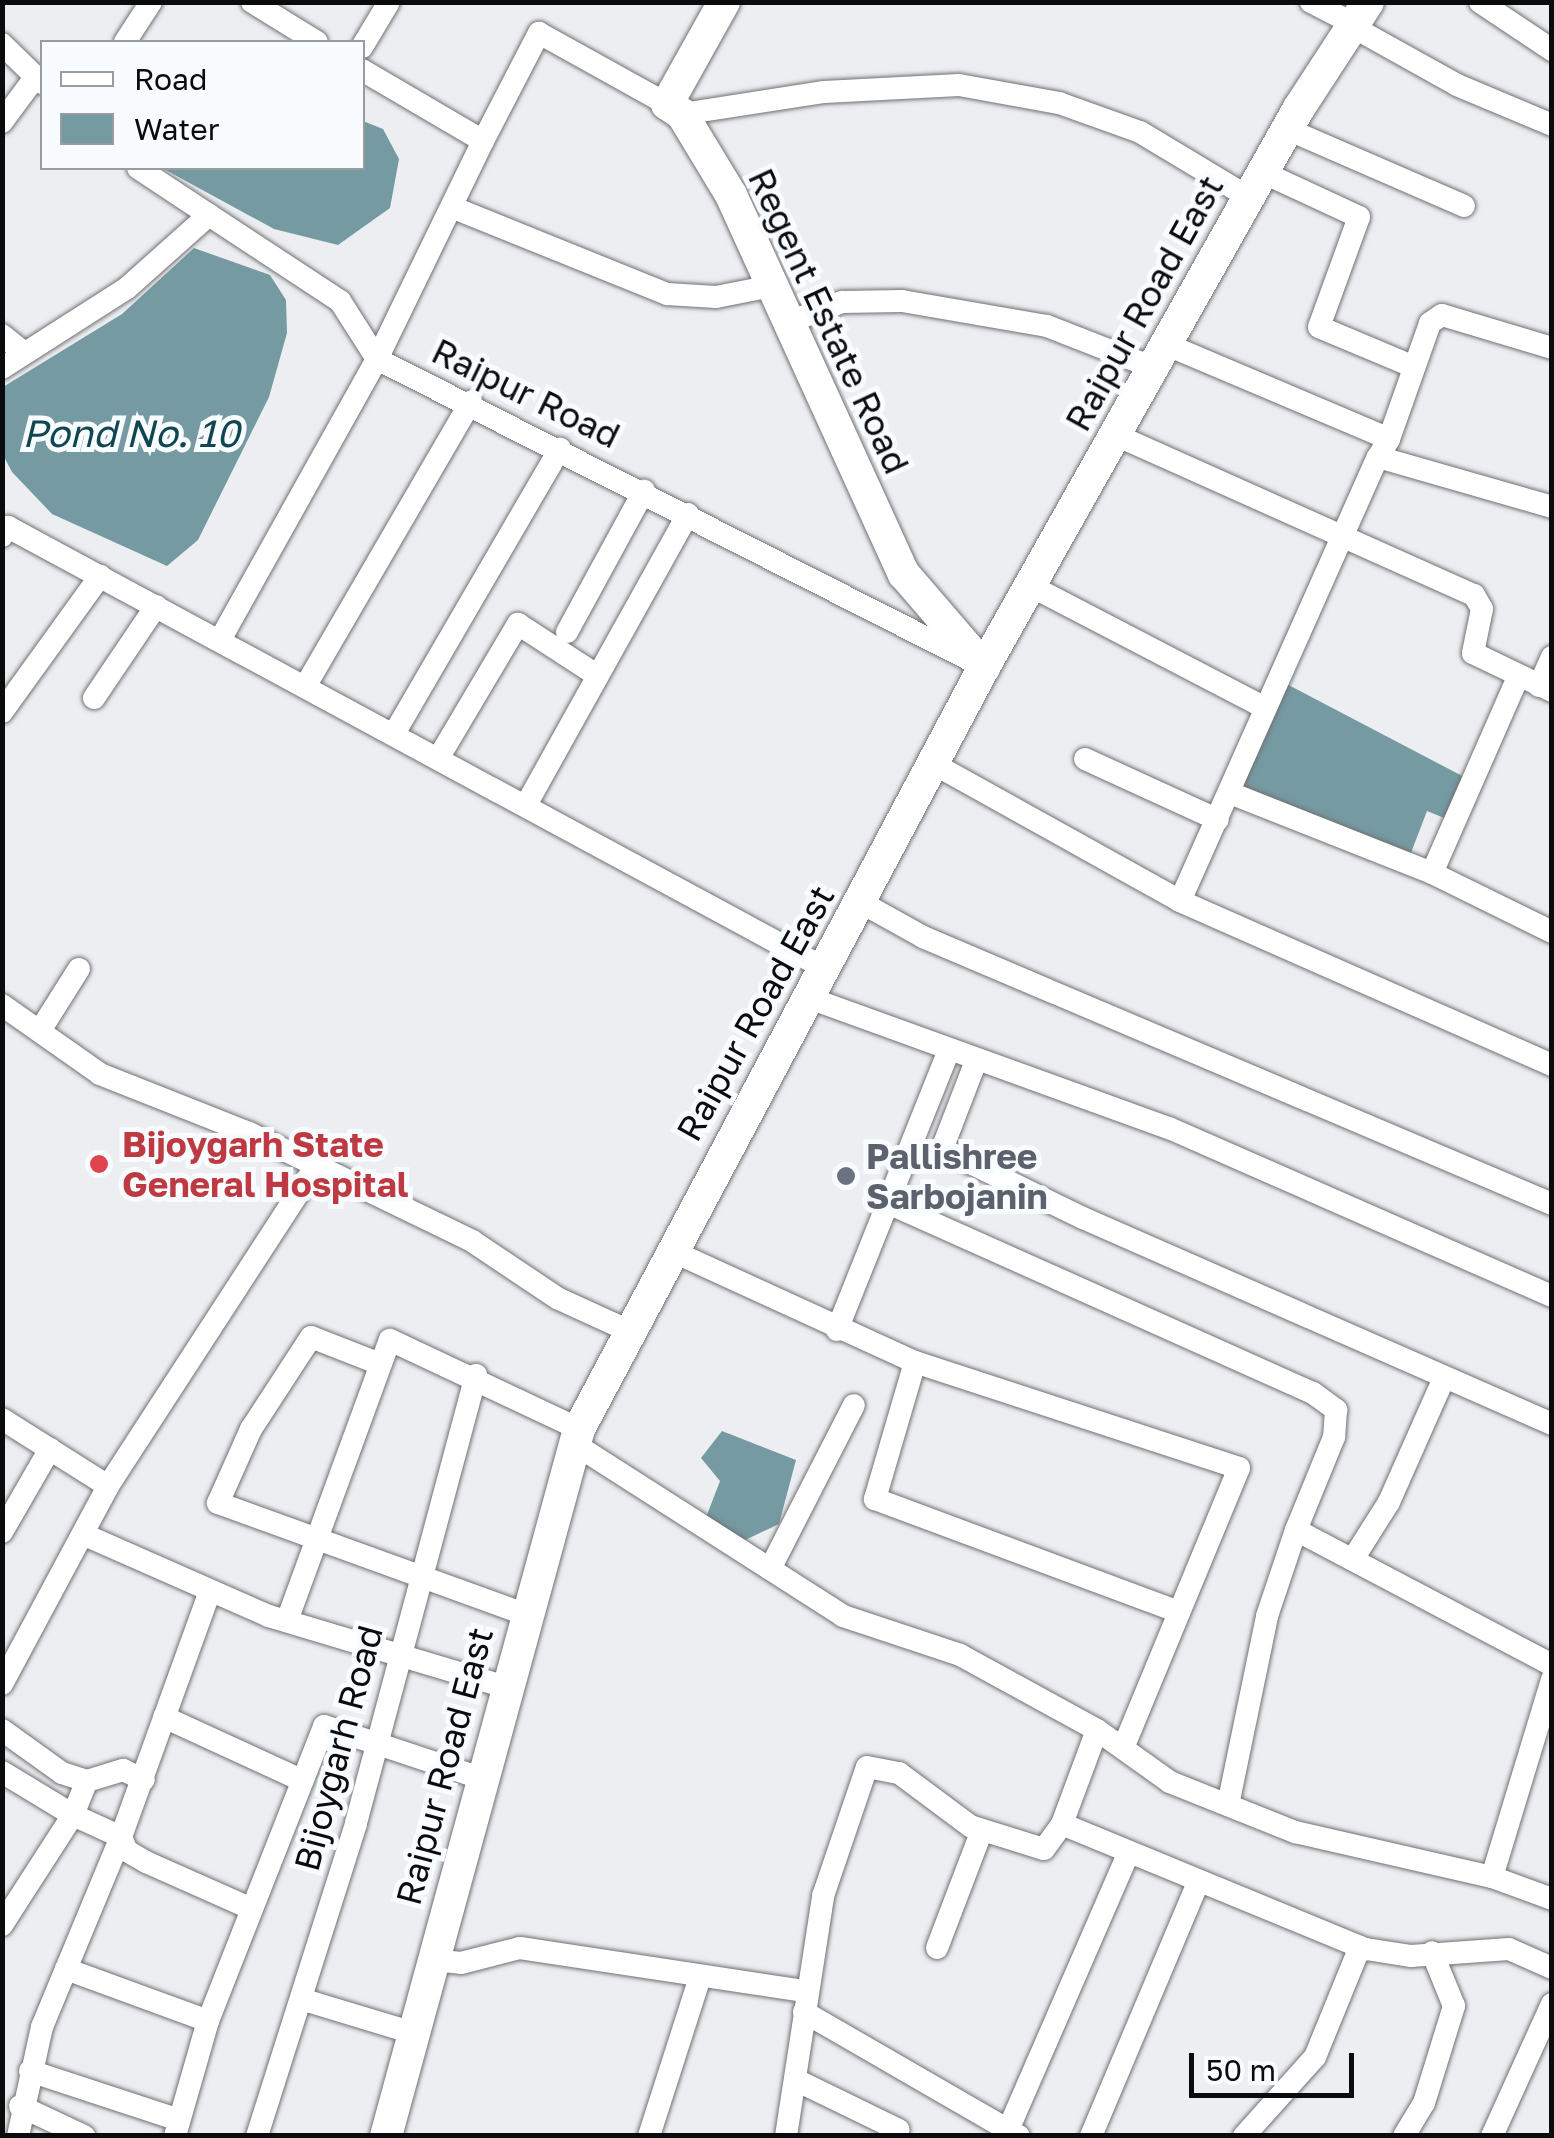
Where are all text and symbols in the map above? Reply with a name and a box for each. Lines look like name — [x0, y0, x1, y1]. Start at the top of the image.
legend — [40, 40, 365, 170]
text: Road — [134, 61, 208, 97]
text: Water — [134, 111, 219, 147]
street label: Regent Estate Road — [740, 162, 918, 480]
street label: Raipur Road East — [1056, 168, 1232, 438]
street label: Raipur Road — [425, 330, 627, 456]
water label: Pond No. 10 — [22, 410, 240, 456]
street label: Raipur Road East — [667, 878, 843, 1148]
place label: Bijoygarh State General Hospital — [122, 1123, 408, 1205]
place label: Pallishree Sarbojanin — [866, 1135, 1048, 1217]
marker: Bijoygarh State General Hospital — [86, 1151, 112, 1177]
marker: Pallishree Sarbojanin — [835, 1165, 857, 1187]
street label: Bijoygarh Road — [285, 1621, 391, 1875]
street label: Raipur Road East — [387, 1623, 501, 1909]
scale bar — [1194, 2033, 1359, 2095]
text: 50 m — [1206, 2052, 1276, 2088]

